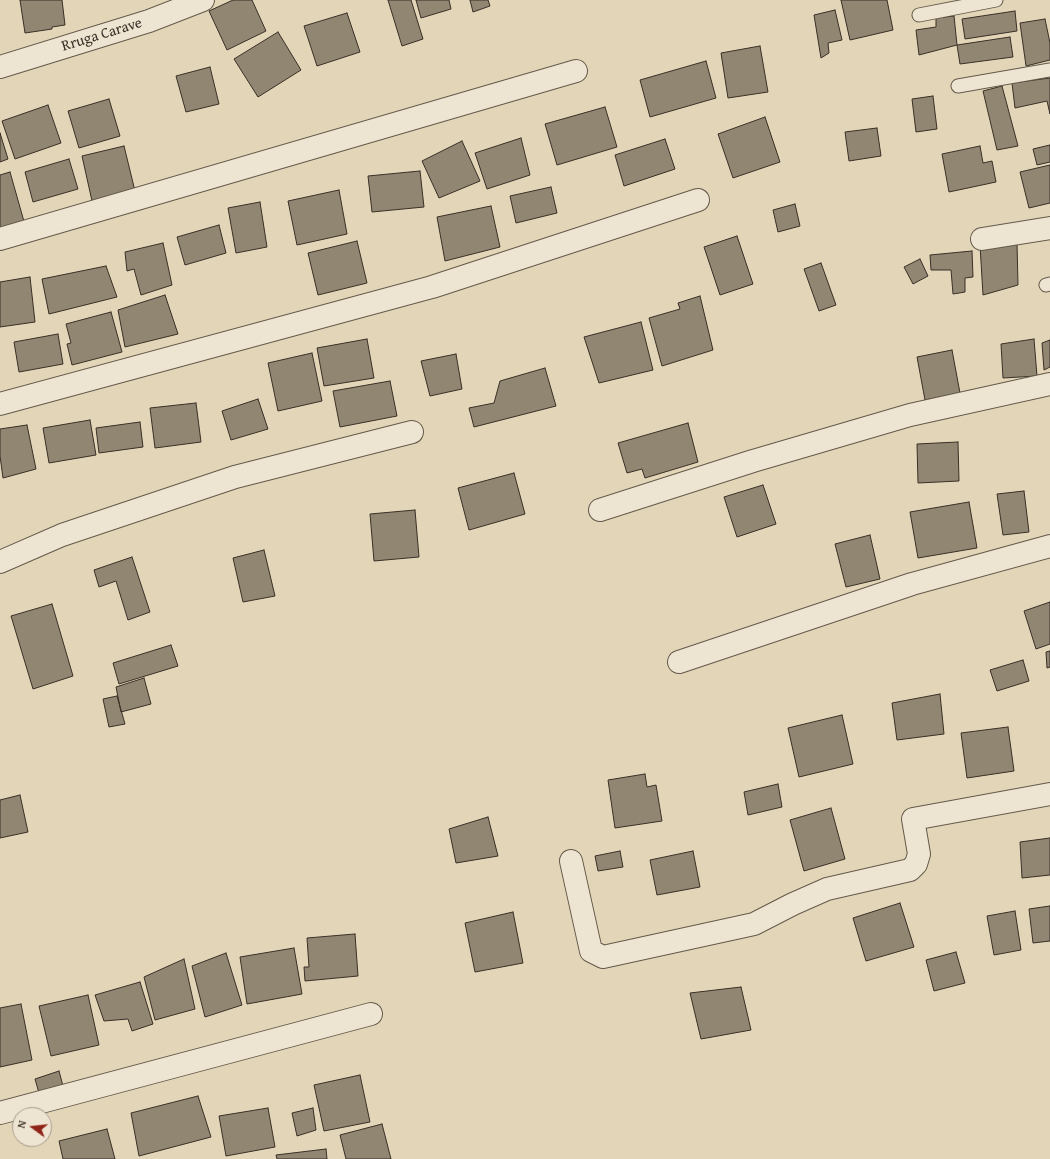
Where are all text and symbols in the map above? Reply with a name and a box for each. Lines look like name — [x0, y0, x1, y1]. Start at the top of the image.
street label: Rruga Carave — [60, 14, 144, 56]
north arrow — [12, 1107, 52, 1147]
text: N — [13, 1119, 30, 1130]

